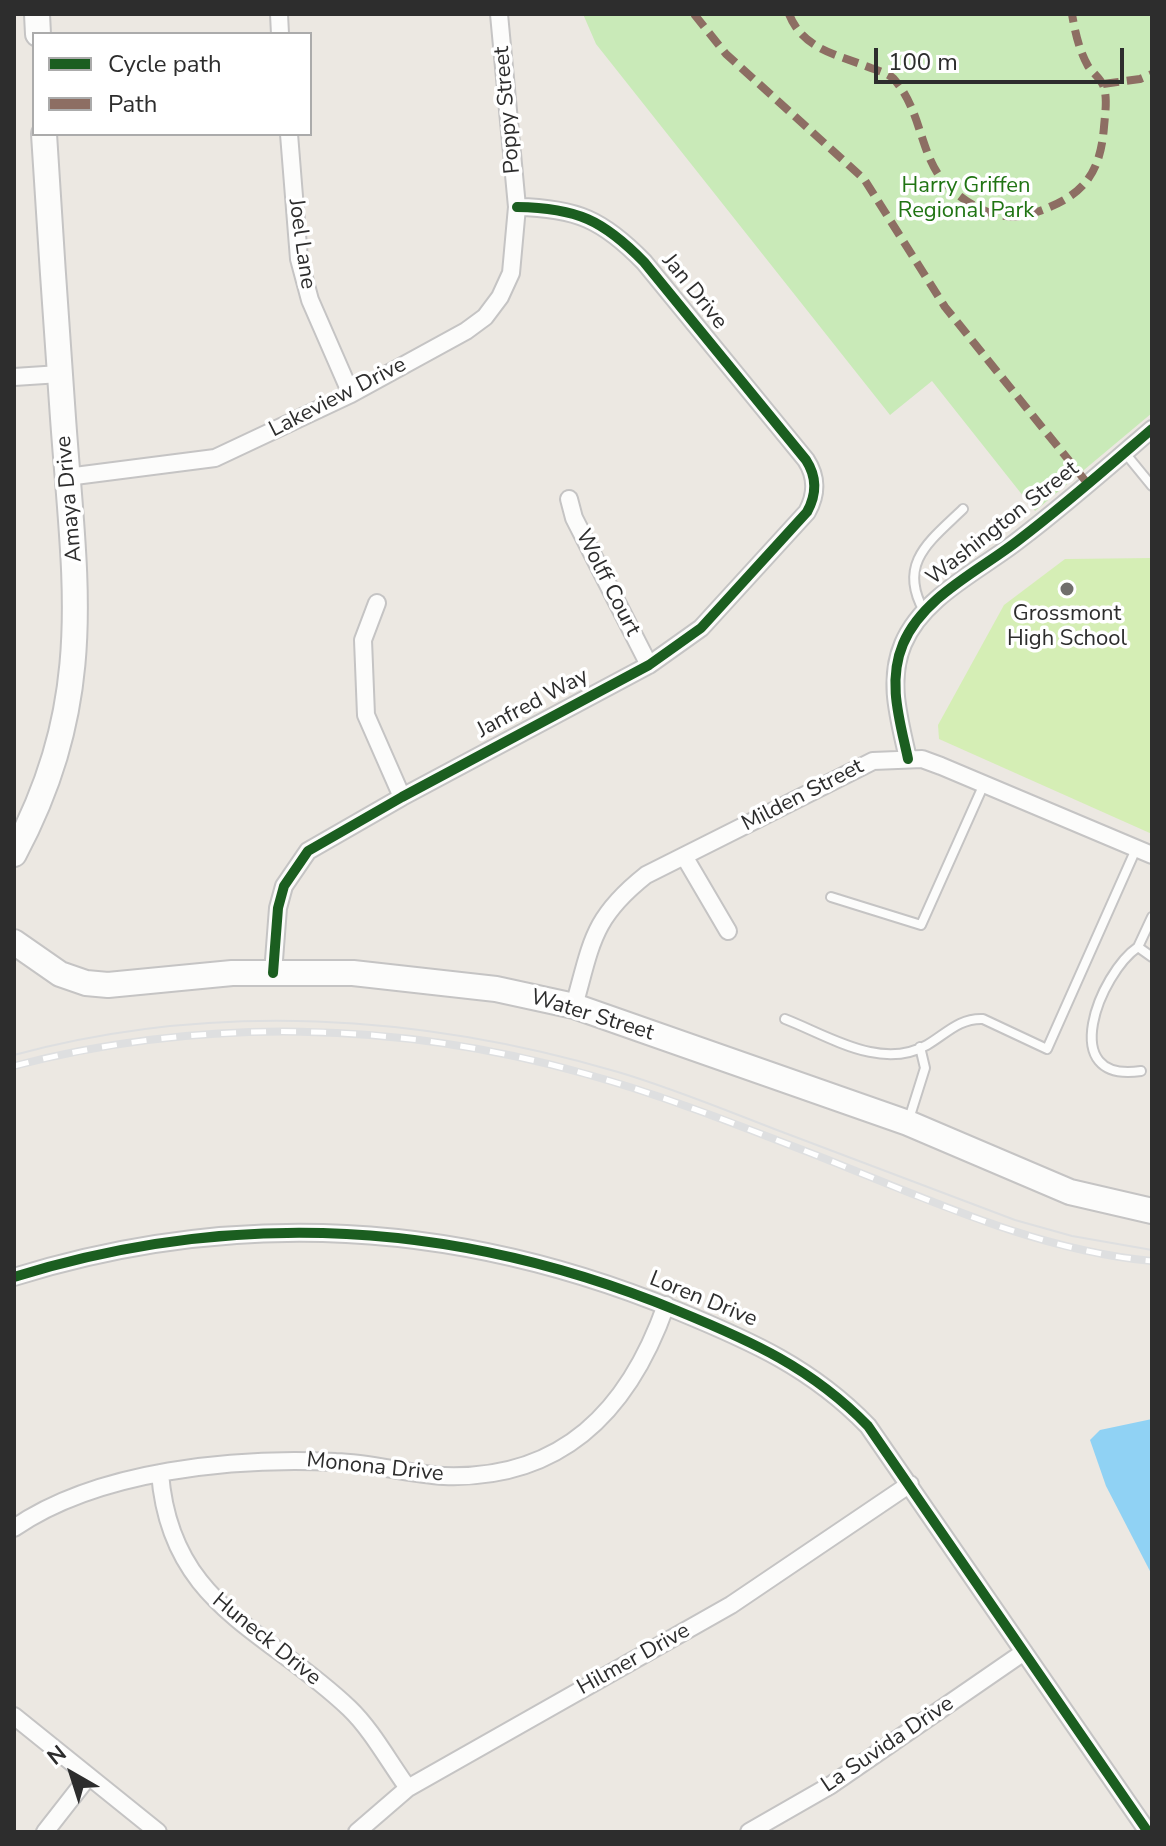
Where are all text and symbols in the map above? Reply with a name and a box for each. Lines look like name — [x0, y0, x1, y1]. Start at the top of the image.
legend — [32, 32, 312, 136]
scale bar — [878, 32, 1128, 82]
street label: Poppy Street — [489, 45, 527, 175]
text: 100 m — [888, 46, 958, 78]
text: Cycle path — [108, 48, 222, 80]
text: Path — [108, 88, 157, 120]
park label: Harry Griffen Regional Park — [898, 174, 1034, 226]
street label: Joel Lane — [282, 197, 320, 291]
street label: Jan Drive — [656, 249, 732, 335]
street label: Lakeview Drive — [265, 352, 411, 444]
street label: Amaya Drive — [51, 435, 89, 563]
street label: Washington Street — [922, 456, 1084, 592]
street label: Wolff Court — [569, 525, 645, 641]
marker: Grossmont High School — [1058, 580, 1076, 598]
place label: Grossmont High School — [1007, 602, 1127, 654]
street label: Janfred Way — [473, 664, 593, 744]
street label: Milden Street — [738, 754, 868, 838]
street label: Water Street — [527, 985, 657, 1047]
street label: Loren Drive — [645, 1266, 761, 1334]
street label: Monona Drive — [305, 1448, 445, 1488]
street label: Huneck Drive — [206, 1588, 326, 1692]
street label: Hilmer Drive — [573, 1618, 695, 1702]
street label: La Suvida Drive — [817, 1691, 959, 1799]
north arrow — [32, 1734, 112, 1814]
text: N — [41, 1739, 73, 1772]

